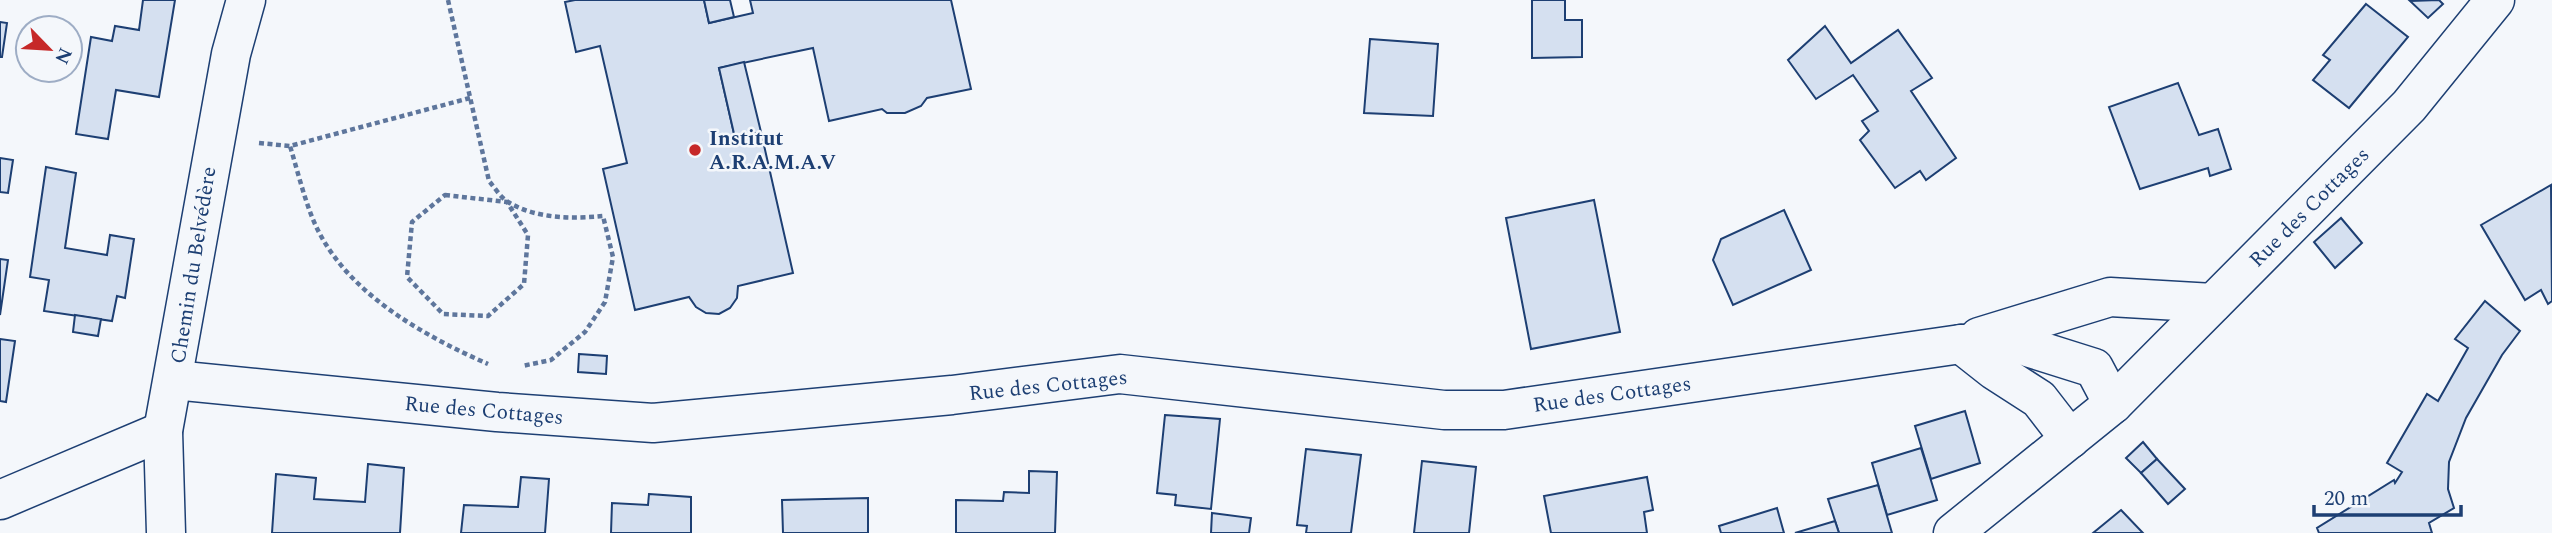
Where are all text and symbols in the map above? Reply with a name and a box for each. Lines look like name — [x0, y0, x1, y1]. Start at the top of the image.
north arrow — [14, 14, 84, 84]
text: N — [47, 42, 79, 69]
place label: Institut A.R.A.M.A.V — [709, 123, 836, 179]
street label: Rue des Cottages — [2242, 140, 2377, 275]
marker: Institut A.R.A.M.A.V — [687, 142, 703, 158]
street label: Chemin du Belvédère — [163, 164, 225, 366]
street label: Rue des Cottages — [967, 362, 1129, 410]
street label: Rue des Cottages — [1531, 368, 1693, 422]
street label: Rue des Cottages — [403, 388, 565, 434]
scale bar — [2314, 474, 2461, 518]
text: 20 m — [2324, 483, 2368, 515]

